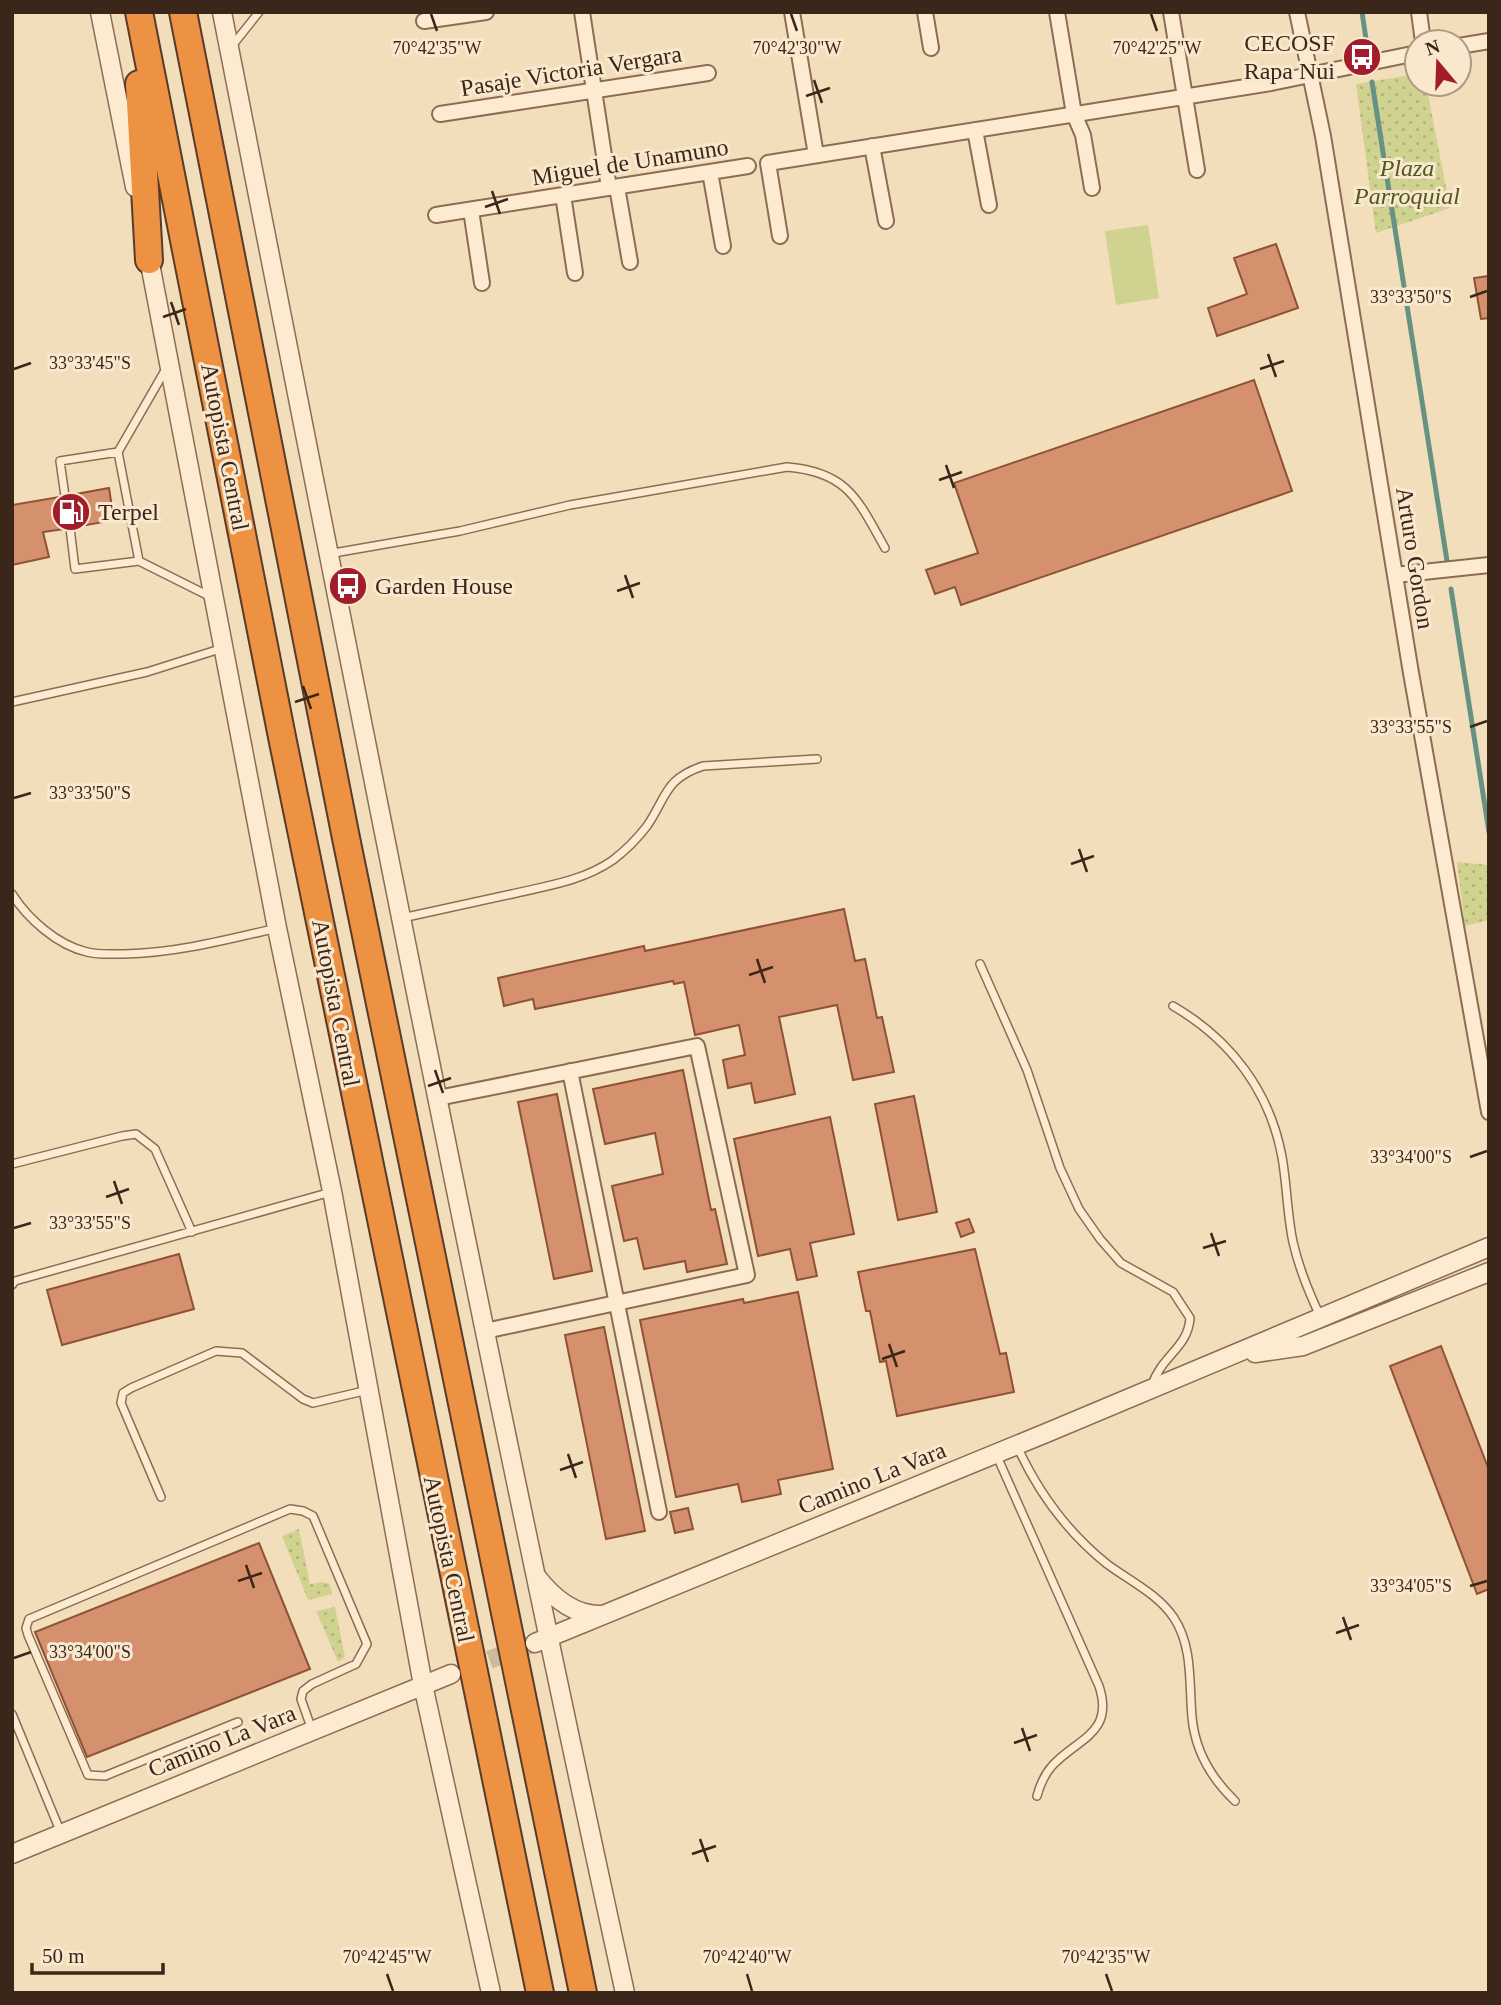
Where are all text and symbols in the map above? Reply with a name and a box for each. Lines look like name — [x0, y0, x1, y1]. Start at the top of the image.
north arrow — [1403, 28, 1473, 98]
place label: CECOSF Rapa Nui — [1244, 30, 1335, 84]
text: N — [1423, 35, 1443, 60]
bus stop icon: CECOSF Rapa Nui — [1341, 36, 1383, 78]
text: 70°42'35"W — [393, 38, 481, 58]
text: 70°42'30"W — [753, 38, 841, 58]
text: 70°42'25"W — [1113, 38, 1201, 58]
street label: Pasaje Victoria Vergara — [458, 41, 684, 101]
street label: Miguel de Unamuno — [530, 134, 730, 190]
park label: Plaza Parroquial — [1353, 155, 1460, 209]
text: 33°33'50"S — [1370, 287, 1452, 307]
text: 33°33'45"S — [49, 353, 131, 373]
street label: Autopista Central — [196, 361, 254, 533]
street label: Arturo Gordon — [1391, 485, 1439, 631]
fuel station icon: Terpel — [50, 491, 92, 533]
place label: Terpel — [98, 499, 159, 525]
bus stop icon: Garden House — [327, 565, 369, 607]
place label: Garden House — [375, 573, 513, 599]
text: 33°33'55"S — [1370, 717, 1452, 737]
text: 33°33'50"S — [49, 783, 131, 803]
street label: Autopista Central — [307, 917, 365, 1089]
text: 33°34'00"S — [1370, 1147, 1452, 1167]
text: 33°33'55"S — [49, 1213, 131, 1233]
street label: Camino La Vara — [794, 1436, 950, 1519]
street label: Autopista Central — [419, 1473, 479, 1645]
text: 33°34'05"S — [1370, 1576, 1452, 1596]
text: 33°34'00"S — [49, 1642, 131, 1662]
street label: Camino La Vara — [144, 1699, 300, 1782]
scale bar — [32, 1932, 163, 1976]
text: 50 m — [42, 1944, 85, 1968]
text: 70°42'45"W — [343, 1947, 431, 1967]
text: 70°42'40"W — [703, 1947, 791, 1967]
text: 70°42'35"W — [1062, 1947, 1150, 1967]

